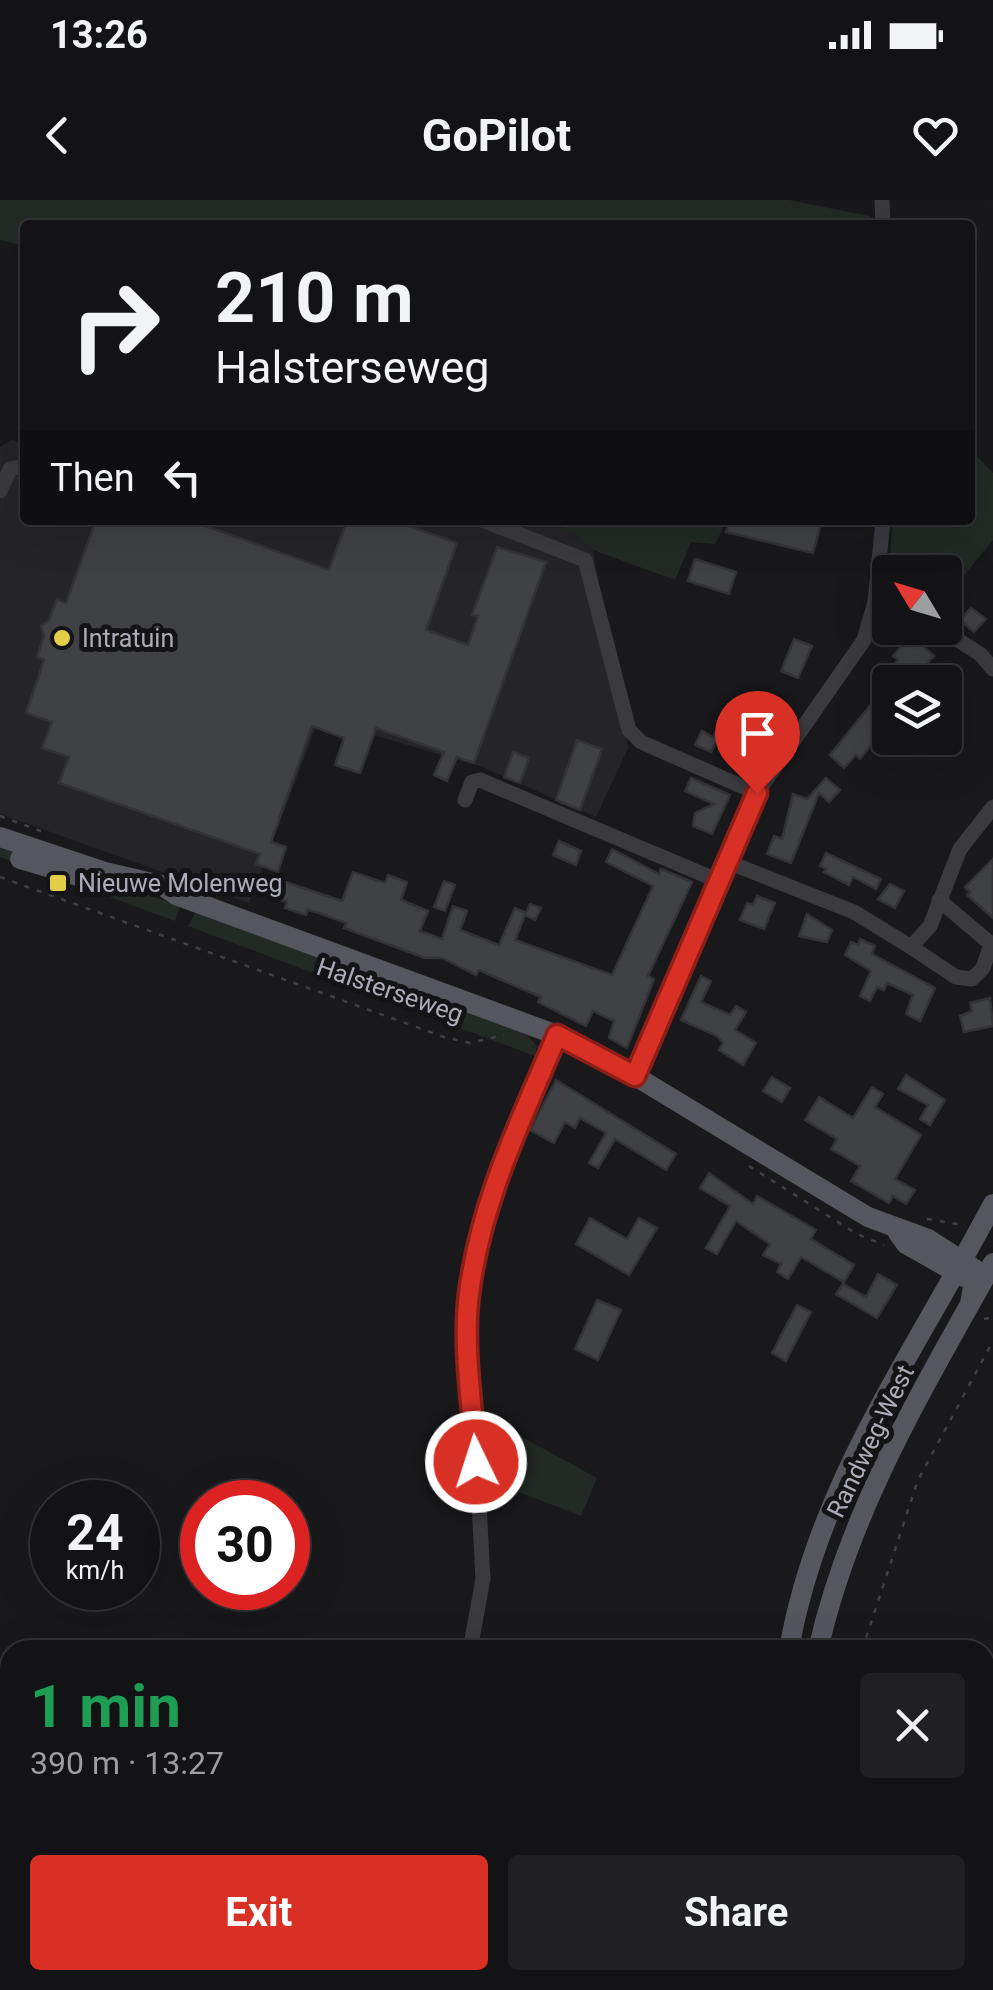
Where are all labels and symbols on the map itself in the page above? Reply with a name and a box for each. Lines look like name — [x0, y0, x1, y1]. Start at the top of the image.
north arrow — [872, 555, 962, 645]
place label: Intratuin — [82, 624, 174, 653]
marker: Intratuin — [51, 627, 73, 649]
pin — [715, 691, 800, 794]
place label: Nieuwe Molenweg — [78, 869, 283, 898]
marker: Nieuwe Molenweg — [47, 872, 69, 894]
street label: Halsterseweg — [313, 952, 467, 1029]
street label: Randweg-West — [821, 1360, 920, 1522]
position arrow — [424, 1410, 528, 1514]
speed limit sign: 30 — [180, 1480, 310, 1610]

